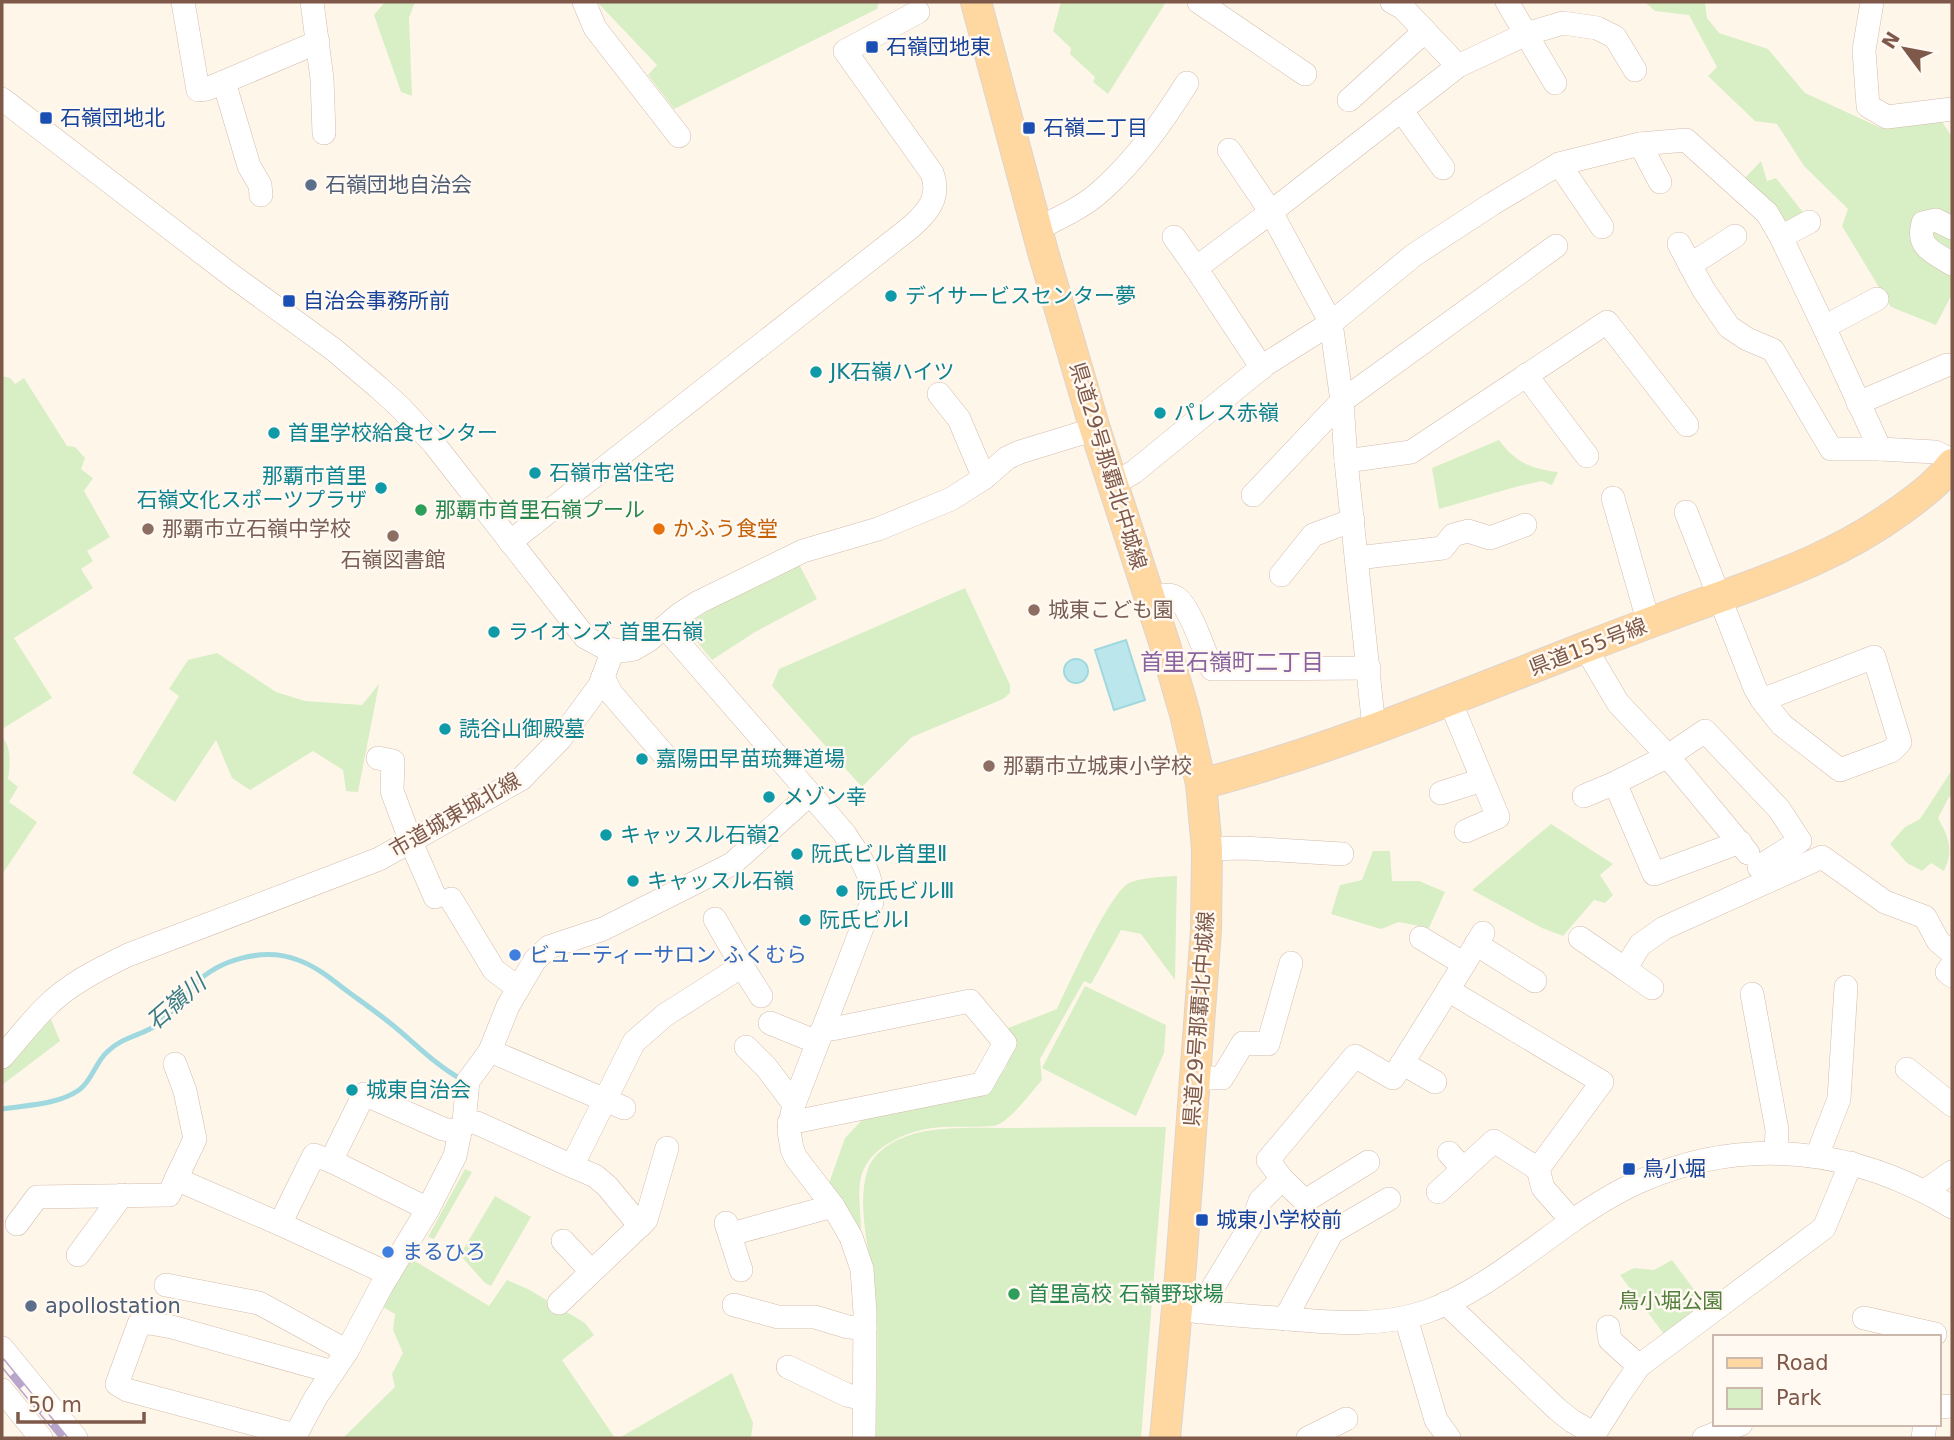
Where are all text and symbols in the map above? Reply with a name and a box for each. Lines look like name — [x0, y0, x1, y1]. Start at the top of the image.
north arrow — [1870, 14, 1940, 84]
text: N — [1877, 27, 1904, 53]
place label: 石嶺団地東 — [886, 35, 991, 59]
marker: 石嶺団地東 — [864, 39, 880, 55]
place label: 石嶺団地北 — [60, 106, 165, 130]
marker: 石嶺団地北 — [38, 110, 54, 126]
place label: 石嶺二丁目 — [1043, 116, 1148, 140]
marker: 石嶺二丁目 — [1021, 120, 1037, 136]
place label: 石嶺団地自治会 — [325, 173, 472, 197]
marker: 石嶺団地自治会 — [303, 177, 319, 193]
place label: デイサービスセンター夢 — [905, 284, 1136, 308]
marker: デイサービスセンター夢 — [883, 288, 899, 304]
place label: 自治会事務所前 — [303, 289, 450, 313]
marker: 自治会事務所前 — [281, 293, 297, 309]
street label: 県道29号那覇北中城線 — [1065, 359, 1151, 573]
place label: JK石嶺ハイツ — [828, 360, 955, 384]
marker: JK石嶺ハイツ — [808, 364, 824, 380]
place label: パレス赤嶺 — [1174, 401, 1279, 425]
marker: パレス赤嶺 — [1152, 405, 1168, 421]
place label: 首里学校給食センター — [288, 421, 498, 445]
marker: 首里学校給食センター — [266, 425, 282, 441]
place label: 石嶺市営住宅 — [549, 461, 675, 485]
place label: 那覇市首里 石嶺文化スポーツプラザ — [136, 464, 367, 512]
marker: 石嶺市営住宅 — [527, 465, 543, 481]
marker: 那覇市首里 石嶺文化スポーツプラザ — [373, 480, 389, 496]
place label: 那覇市首里石嶺プール — [435, 498, 645, 522]
marker: 那覇市首里石嶺プール — [413, 502, 429, 518]
place label: 那覇市立石嶺中学校 — [162, 517, 351, 541]
place label: かふう食堂 — [673, 517, 778, 541]
marker: 那覇市立石嶺中学校 — [140, 521, 156, 537]
marker: かふう食堂 — [651, 521, 667, 537]
marker: 石嶺図書館 — [385, 528, 401, 544]
place label: 石嶺図書館 — [341, 548, 446, 572]
place label: 城東こども園 — [1048, 598, 1174, 622]
marker: 城東こども園 — [1026, 602, 1042, 618]
street label: 県道155号線 — [1526, 614, 1650, 680]
place label: ライオンズ 首里石嶺 — [508, 620, 703, 644]
marker: ライオンズ 首里石嶺 — [486, 624, 502, 640]
district label: 首里石嶺町二丁目 — [1140, 649, 1324, 675]
place label: 読谷山御殿墓 — [459, 717, 585, 741]
marker: 読谷山御殿墓 — [437, 721, 453, 737]
place label: 嘉陽田早苗琉舞道場 — [656, 747, 845, 771]
marker: 嘉陽田早苗琉舞道場 — [634, 751, 650, 767]
place label: 那覇市立城東小学校 — [1003, 754, 1192, 778]
marker: 那覇市立城東小学校 — [981, 758, 997, 774]
street label: 市道城東城北線 — [385, 768, 525, 862]
place label: メゾン幸 — [783, 785, 867, 809]
marker: メゾン幸 — [761, 789, 777, 805]
place label: キャッスル石嶺2 — [620, 823, 780, 847]
marker: キャッスル石嶺2 — [598, 827, 614, 843]
place label: 阮氏ビル首里Ⅱ — [811, 842, 947, 866]
marker: 阮氏ビル首里Ⅱ — [789, 846, 805, 862]
place label: キャッスル石嶺 — [647, 869, 794, 893]
marker: キャッスル石嶺 — [625, 873, 641, 889]
place label: 阮氏ビルⅢ — [856, 879, 954, 903]
marker: 阮氏ビルⅢ — [834, 883, 850, 899]
place label: 阮氏ビルⅠ — [819, 908, 909, 932]
street label: 県道29号那覇北中城線 — [1180, 911, 1218, 1127]
marker: 阮氏ビルⅠ — [797, 912, 813, 928]
place label: ビューティーサロン ふくむら — [529, 943, 807, 967]
marker: ビューティーサロン ふくむら — [507, 947, 523, 963]
water label: 石嶺川 — [141, 968, 213, 1034]
place label: 城東自治会 — [366, 1078, 471, 1102]
marker: 城東自治会 — [344, 1082, 360, 1098]
place label: 鳥小堀 — [1643, 1157, 1706, 1181]
marker: 鳥小堀 — [1621, 1161, 1637, 1177]
place label: 城東小学校前 — [1216, 1208, 1342, 1232]
marker: 城東小学校前 — [1194, 1212, 1210, 1228]
place label: まるひろ — [402, 1240, 486, 1264]
marker: まるひろ — [380, 1244, 396, 1260]
place label: 首里高校 石嶺野球場 — [1028, 1282, 1224, 1306]
marker: 首里高校 石嶺野球場 — [1006, 1286, 1022, 1302]
park label: 鳥小堀公園 — [1619, 1289, 1724, 1313]
place label: apollostation — [45, 1294, 181, 1318]
marker: apollostation — [23, 1298, 39, 1314]
legend — [1713, 1335, 1940, 1426]
text: Road — [1776, 1351, 1829, 1375]
scale bar — [18, 1380, 144, 1424]
text: Park — [1776, 1386, 1822, 1410]
text: 50 m — [28, 1393, 82, 1417]

